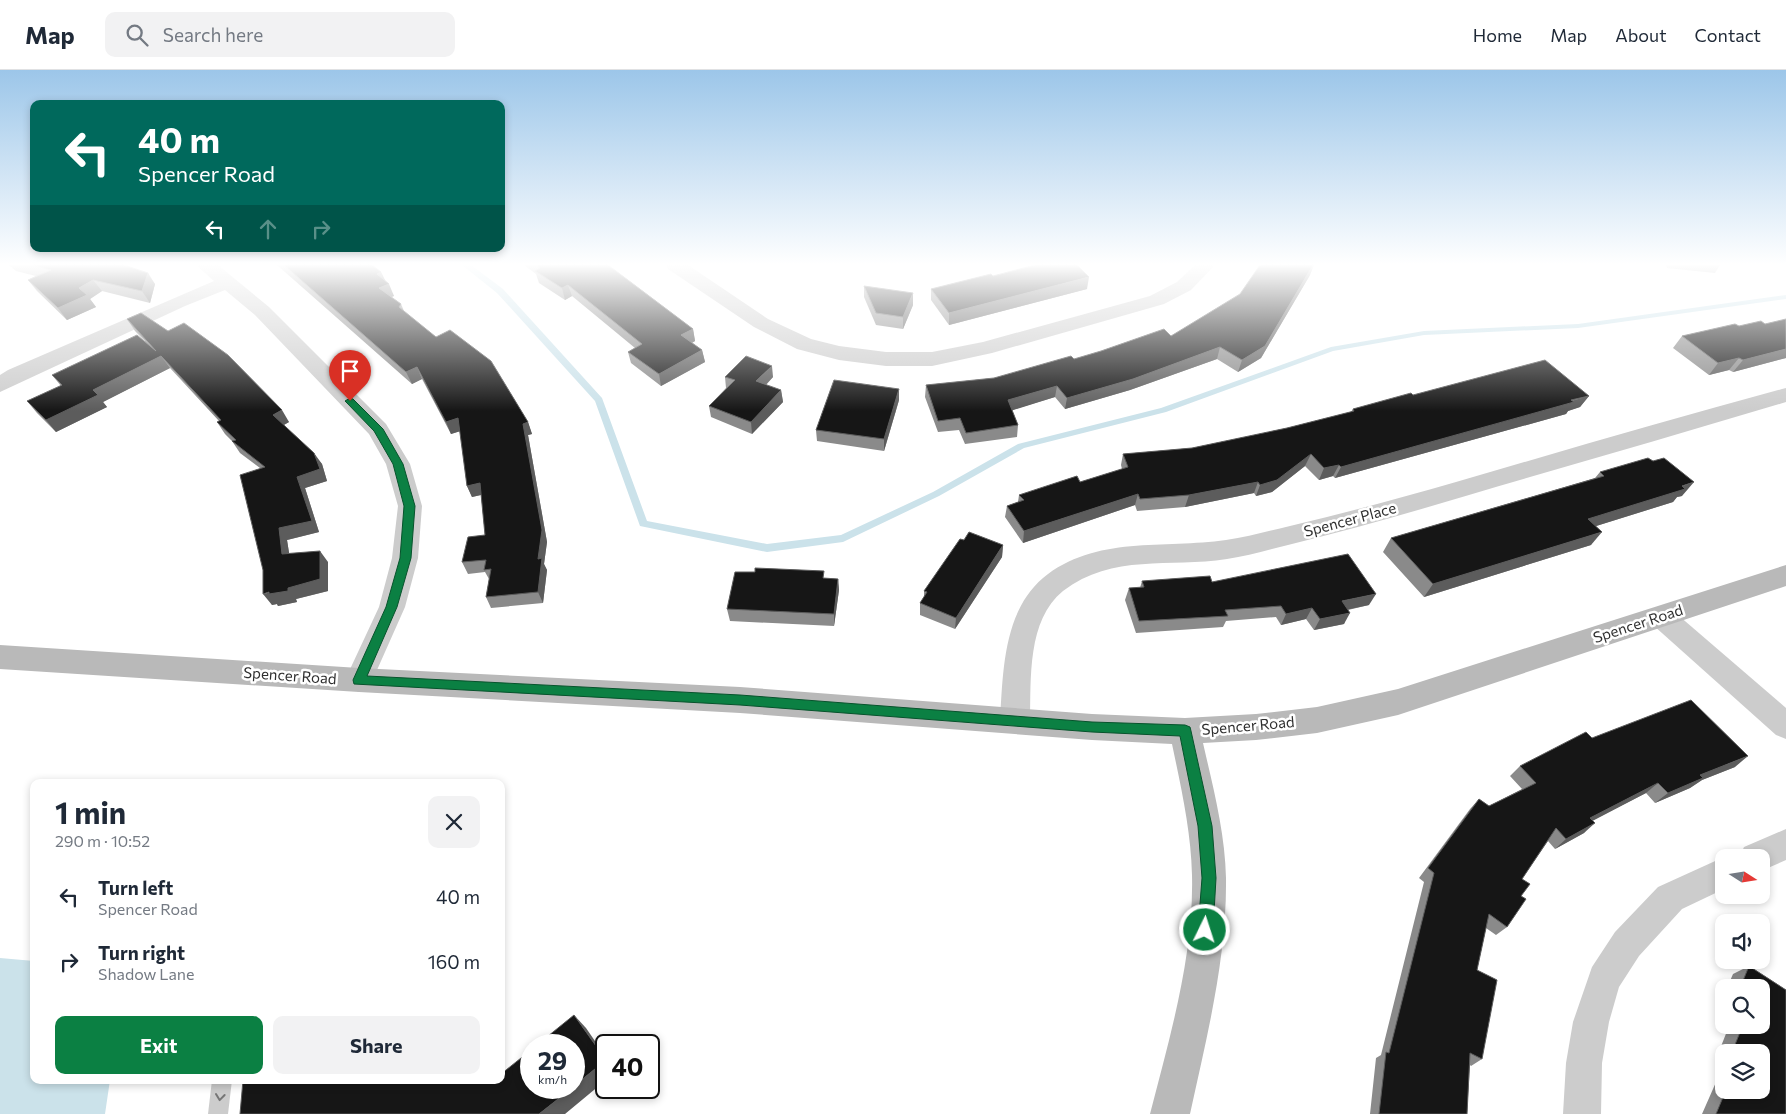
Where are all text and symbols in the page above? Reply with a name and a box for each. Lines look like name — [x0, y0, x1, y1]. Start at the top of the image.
search box — [105, 12, 455, 57]
text: Map — [25, 20, 75, 49]
icon: search — [123, 21, 151, 49]
text: Search here — [163, 23, 263, 46]
text: Home — [1473, 24, 1522, 46]
text: Map — [1550, 24, 1587, 46]
text: About — [1615, 24, 1667, 46]
text: Contact — [1695, 24, 1761, 46]
text: 40 m — [138, 117, 220, 160]
icon: left — [55, 120, 120, 185]
text: Spencer Road — [138, 160, 275, 187]
icon: left — [201, 215, 229, 243]
icon: ahead — [254, 215, 282, 243]
icon: right — [307, 215, 335, 243]
pin — [329, 350, 371, 401]
icon: arrive — [336, 357, 364, 385]
street label: Spencer Place — [1302, 498, 1398, 540]
street label: Spencer Road — [1590, 600, 1685, 646]
street label: Spencer Road — [243, 663, 337, 687]
street label: Spencer Road — [1201, 712, 1295, 738]
text: 1 min — [55, 793, 126, 830]
button: close — [428, 796, 480, 848]
text: 290 m · 10:52 — [55, 831, 150, 850]
north arrow — [1715, 849, 1770, 904]
map controls — [1715, 849, 1770, 1099]
text: Turn left — [98, 876, 173, 899]
icon: left — [55, 883, 83, 911]
text: 40 m — [436, 885, 480, 908]
text: Spencer Road — [98, 899, 198, 918]
position arrow — [1178, 903, 1230, 955]
button: sound — [1715, 914, 1770, 969]
text: Turn right — [98, 941, 185, 964]
icon: right — [55, 948, 83, 976]
text: 160 m — [428, 950, 480, 973]
text: Shadow Lane — [98, 964, 194, 983]
button: search — [1715, 979, 1770, 1034]
button: Exit — [55, 1016, 263, 1074]
button: Share — [273, 1016, 480, 1074]
speed limit sign: 40 — [595, 1034, 660, 1099]
button: layers — [1715, 1044, 1770, 1099]
text: 29 — [538, 1045, 567, 1075]
text: km/h — [538, 1072, 567, 1086]
one-way arrow — [215, 1093, 226, 1101]

